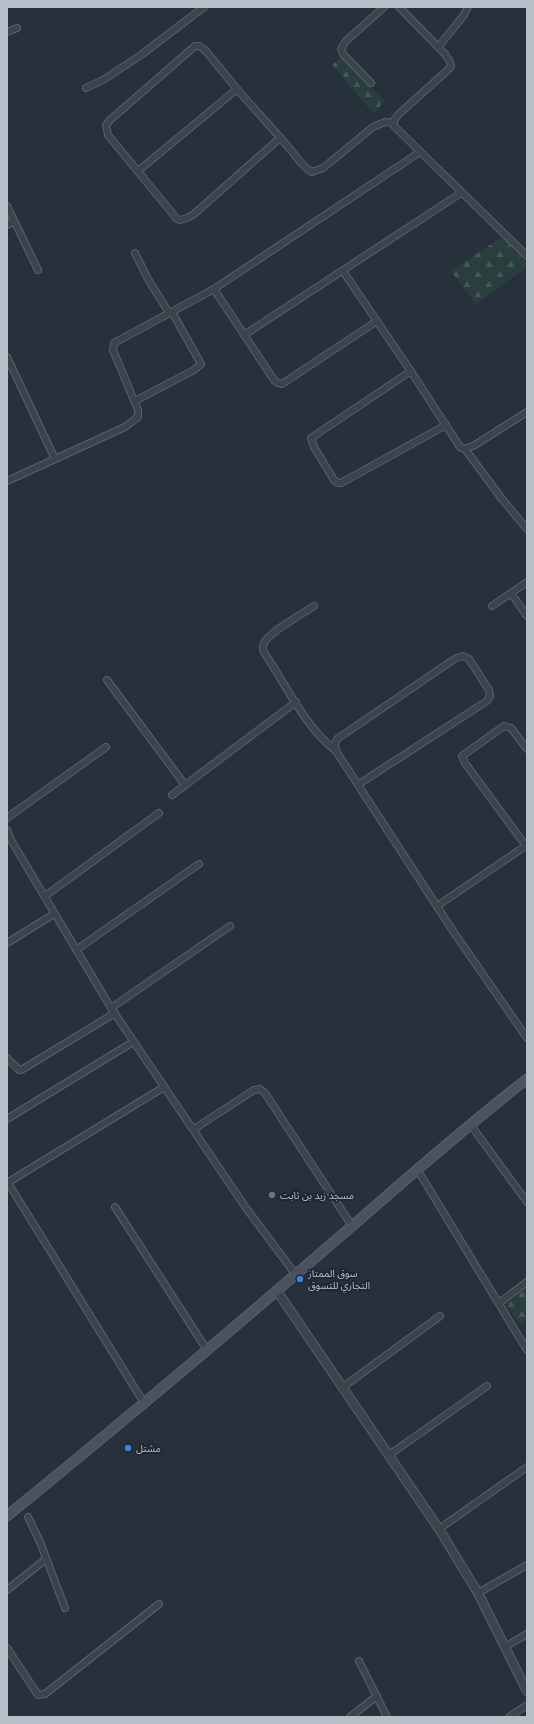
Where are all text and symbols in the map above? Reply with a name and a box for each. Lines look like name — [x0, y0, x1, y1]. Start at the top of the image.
marker: مسجد زيد بن ثابت — [267, 1190, 277, 1200]
place label: مسجد زيد بن ثابت — [280, 1190, 354, 1202]
place label: سوق الممتاز التجاري للتسوق — [307, 1268, 370, 1293]
marker: سوق الممتاز التجاري للتسوق — [295, 1274, 305, 1284]
marker: مشتل — [123, 1443, 133, 1453]
place label: مشتل — [136, 1443, 161, 1454]

